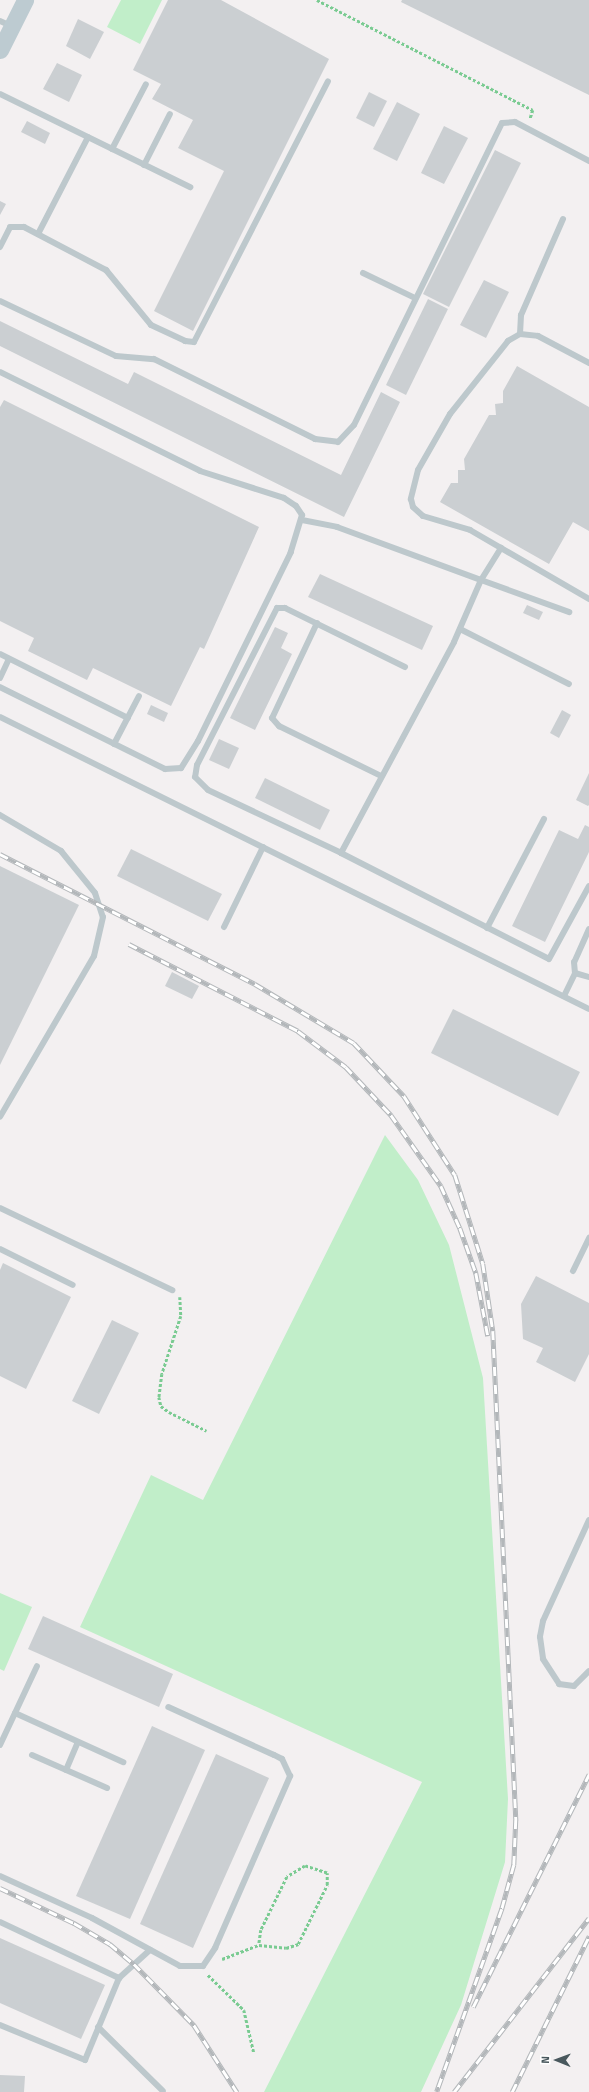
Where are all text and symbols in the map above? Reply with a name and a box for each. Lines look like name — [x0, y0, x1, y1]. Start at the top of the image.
north arrow — [537, 2040, 577, 2080]
text: N — [537, 2056, 553, 2064]

